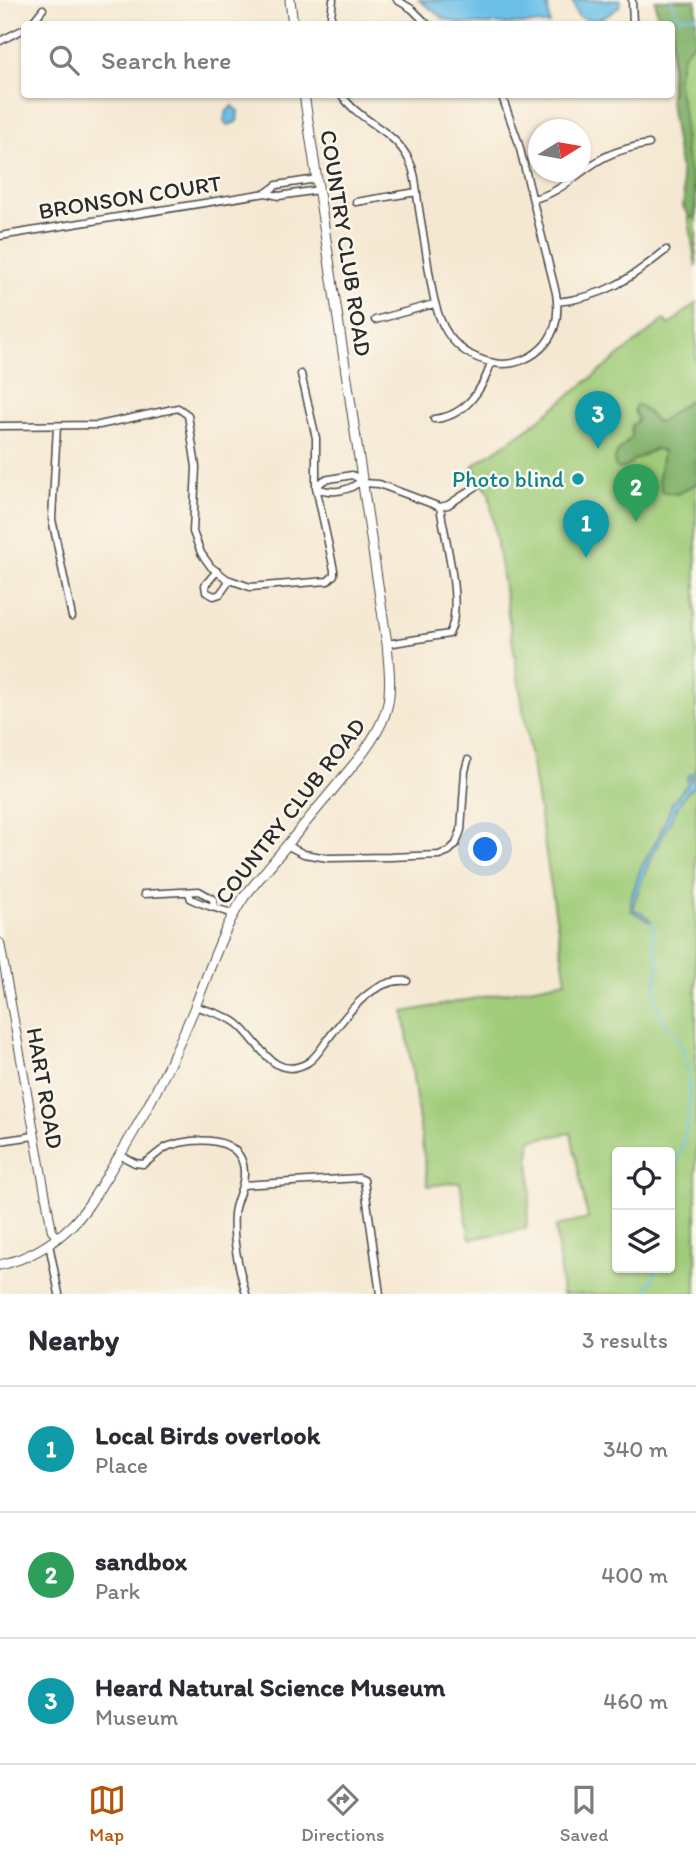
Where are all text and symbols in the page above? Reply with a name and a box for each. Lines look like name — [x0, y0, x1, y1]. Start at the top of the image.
search box — [21, 21, 675, 98]
icon: search — [45, 41, 83, 79]
text: Search here — [101, 44, 231, 76]
north arrow — [528, 119, 591, 182]
street label: COUNTRY CLUB ROAD — [314, 128, 378, 358]
street label: BRONSON COURT — [36, 169, 224, 225]
pin: 3 — [575, 391, 621, 449]
pin: 2 — [613, 464, 659, 522]
place label: Photo blind — [452, 465, 564, 493]
marker: Photo blind — [570, 471, 586, 487]
pin: 1 — [563, 500, 609, 558]
street label: COUNTRY CLUB ROAD — [209, 712, 371, 910]
your location — [468, 832, 502, 866]
street label: HART ROAD — [21, 1025, 69, 1151]
map controls — [612, 1147, 675, 1273]
button: locate — [612, 1147, 675, 1210]
button: layers — [612, 1210, 675, 1273]
text: Nearby — [28, 1321, 119, 1358]
text: 3 results — [582, 1326, 668, 1354]
text: Local Birds overlook — [95, 1419, 320, 1451]
text: 1 — [46, 1435, 56, 1463]
text: 340 m — [603, 1435, 668, 1463]
text: Place — [95, 1451, 148, 1479]
text: sandbox — [95, 1545, 187, 1577]
text: 2 — [45, 1561, 57, 1589]
text: 400 m — [601, 1561, 668, 1589]
text: Park — [95, 1577, 140, 1605]
text: Heard Natural Science Museum — [95, 1671, 445, 1703]
text: 3 — [45, 1687, 57, 1715]
text: 460 m — [603, 1687, 668, 1715]
text: Museum — [95, 1703, 178, 1731]
tab: Map — [88, 1781, 126, 1846]
tab: Directions — [301, 1781, 385, 1846]
tab: Saved — [560, 1781, 608, 1846]

